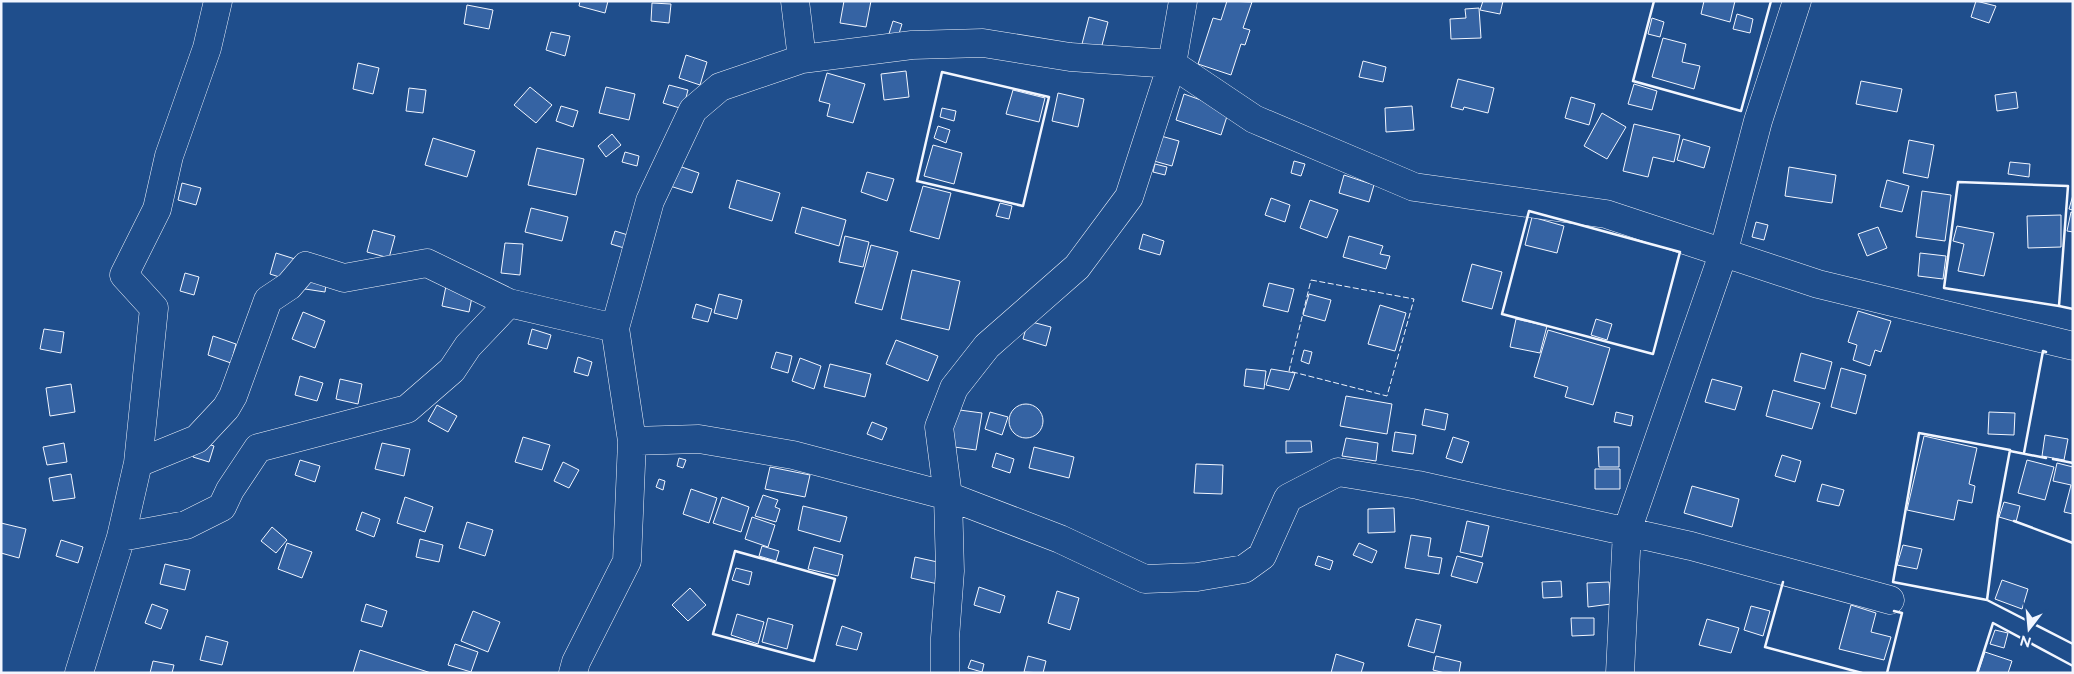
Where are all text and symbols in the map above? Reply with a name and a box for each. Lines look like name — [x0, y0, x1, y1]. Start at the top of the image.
north arrow — [2004, 604, 2054, 654]
text: N — [2018, 632, 2033, 651]

